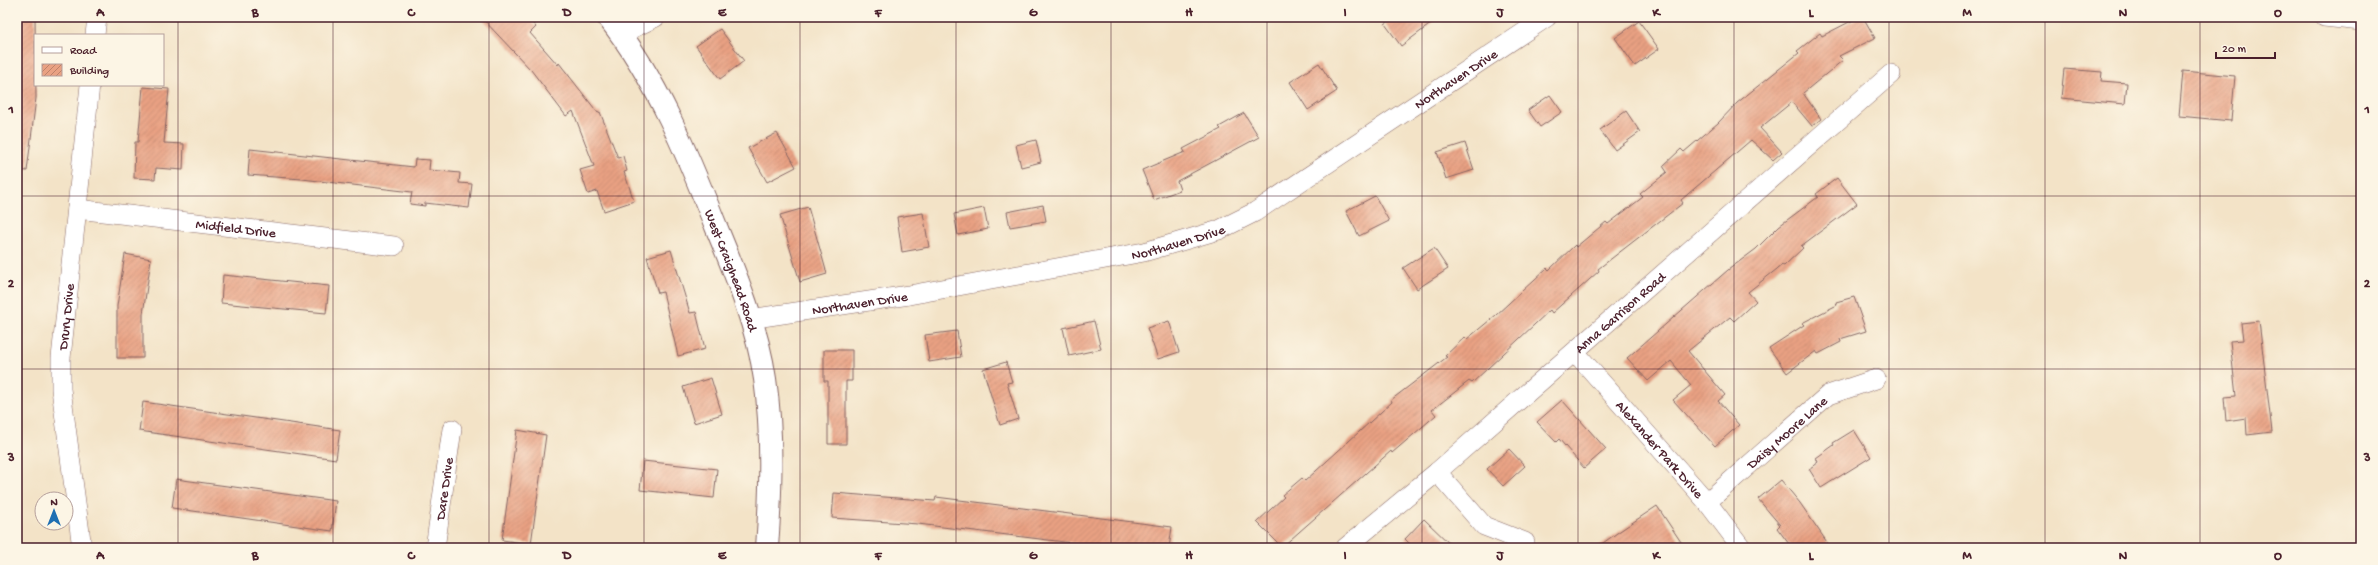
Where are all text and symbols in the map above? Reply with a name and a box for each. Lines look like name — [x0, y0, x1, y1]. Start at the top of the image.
text: A — [95, 6, 105, 21]
text: B — [251, 6, 260, 21]
text: C — [406, 6, 416, 21]
text: D — [562, 6, 572, 21]
text: E — [718, 6, 727, 21]
text: F — [874, 6, 883, 21]
text: G — [1029, 6, 1038, 21]
text: H — [1185, 6, 1193, 21]
text: I — [1343, 6, 1347, 21]
text: J — [1496, 6, 1505, 21]
text: K — [1651, 6, 1661, 21]
text: L — [1809, 6, 1815, 21]
text: M — [1962, 6, 1972, 21]
text: N — [2119, 6, 2128, 21]
text: O — [2274, 6, 2282, 21]
legend — [34, 34, 164, 86]
scale bar — [2216, 34, 2275, 60]
text: 20 m — [2222, 43, 2247, 57]
text: Road — [70, 45, 97, 59]
street label: Northaven Drive — [1412, 46, 1502, 114]
text: Building — [69, 65, 109, 79]
text: 1 — [7, 103, 14, 118]
text: 1 — [2363, 103, 2370, 118]
street label: West Craighead Road — [699, 207, 761, 336]
street label: Midfield Drive — [195, 217, 277, 243]
street label: Northaven Drive — [1130, 222, 1229, 265]
street label: Anna Garrison Road — [1572, 268, 1671, 358]
text: 2 — [8, 277, 15, 292]
text: 2 — [2364, 277, 2371, 292]
street label: Drury Drive — [56, 282, 80, 352]
street label: Northaven Drive — [811, 289, 910, 321]
street label: Daisy Moore Lane — [1743, 393, 1832, 474]
street label: Alexander Park Drive — [1611, 398, 1706, 504]
text: 3 — [7, 451, 15, 466]
text: 3 — [2363, 451, 2371, 466]
street label: Dare Drive — [433, 456, 459, 522]
north arrow — [34, 491, 74, 531]
text: N — [50, 497, 58, 509]
text: A — [95, 549, 105, 564]
text: B — [251, 549, 260, 564]
text: C — [406, 549, 416, 564]
text: D — [562, 549, 572, 564]
text: E — [718, 549, 727, 564]
text: F — [874, 549, 883, 564]
text: G — [1029, 549, 1038, 564]
text: H — [1185, 549, 1193, 564]
text: I — [1343, 549, 1347, 564]
text: J — [1496, 549, 1505, 564]
text: K — [1651, 549, 1661, 564]
text: L — [1809, 549, 1815, 564]
text: M — [1962, 549, 1972, 564]
text: N — [2119, 549, 2128, 564]
text: O — [2274, 549, 2282, 564]

